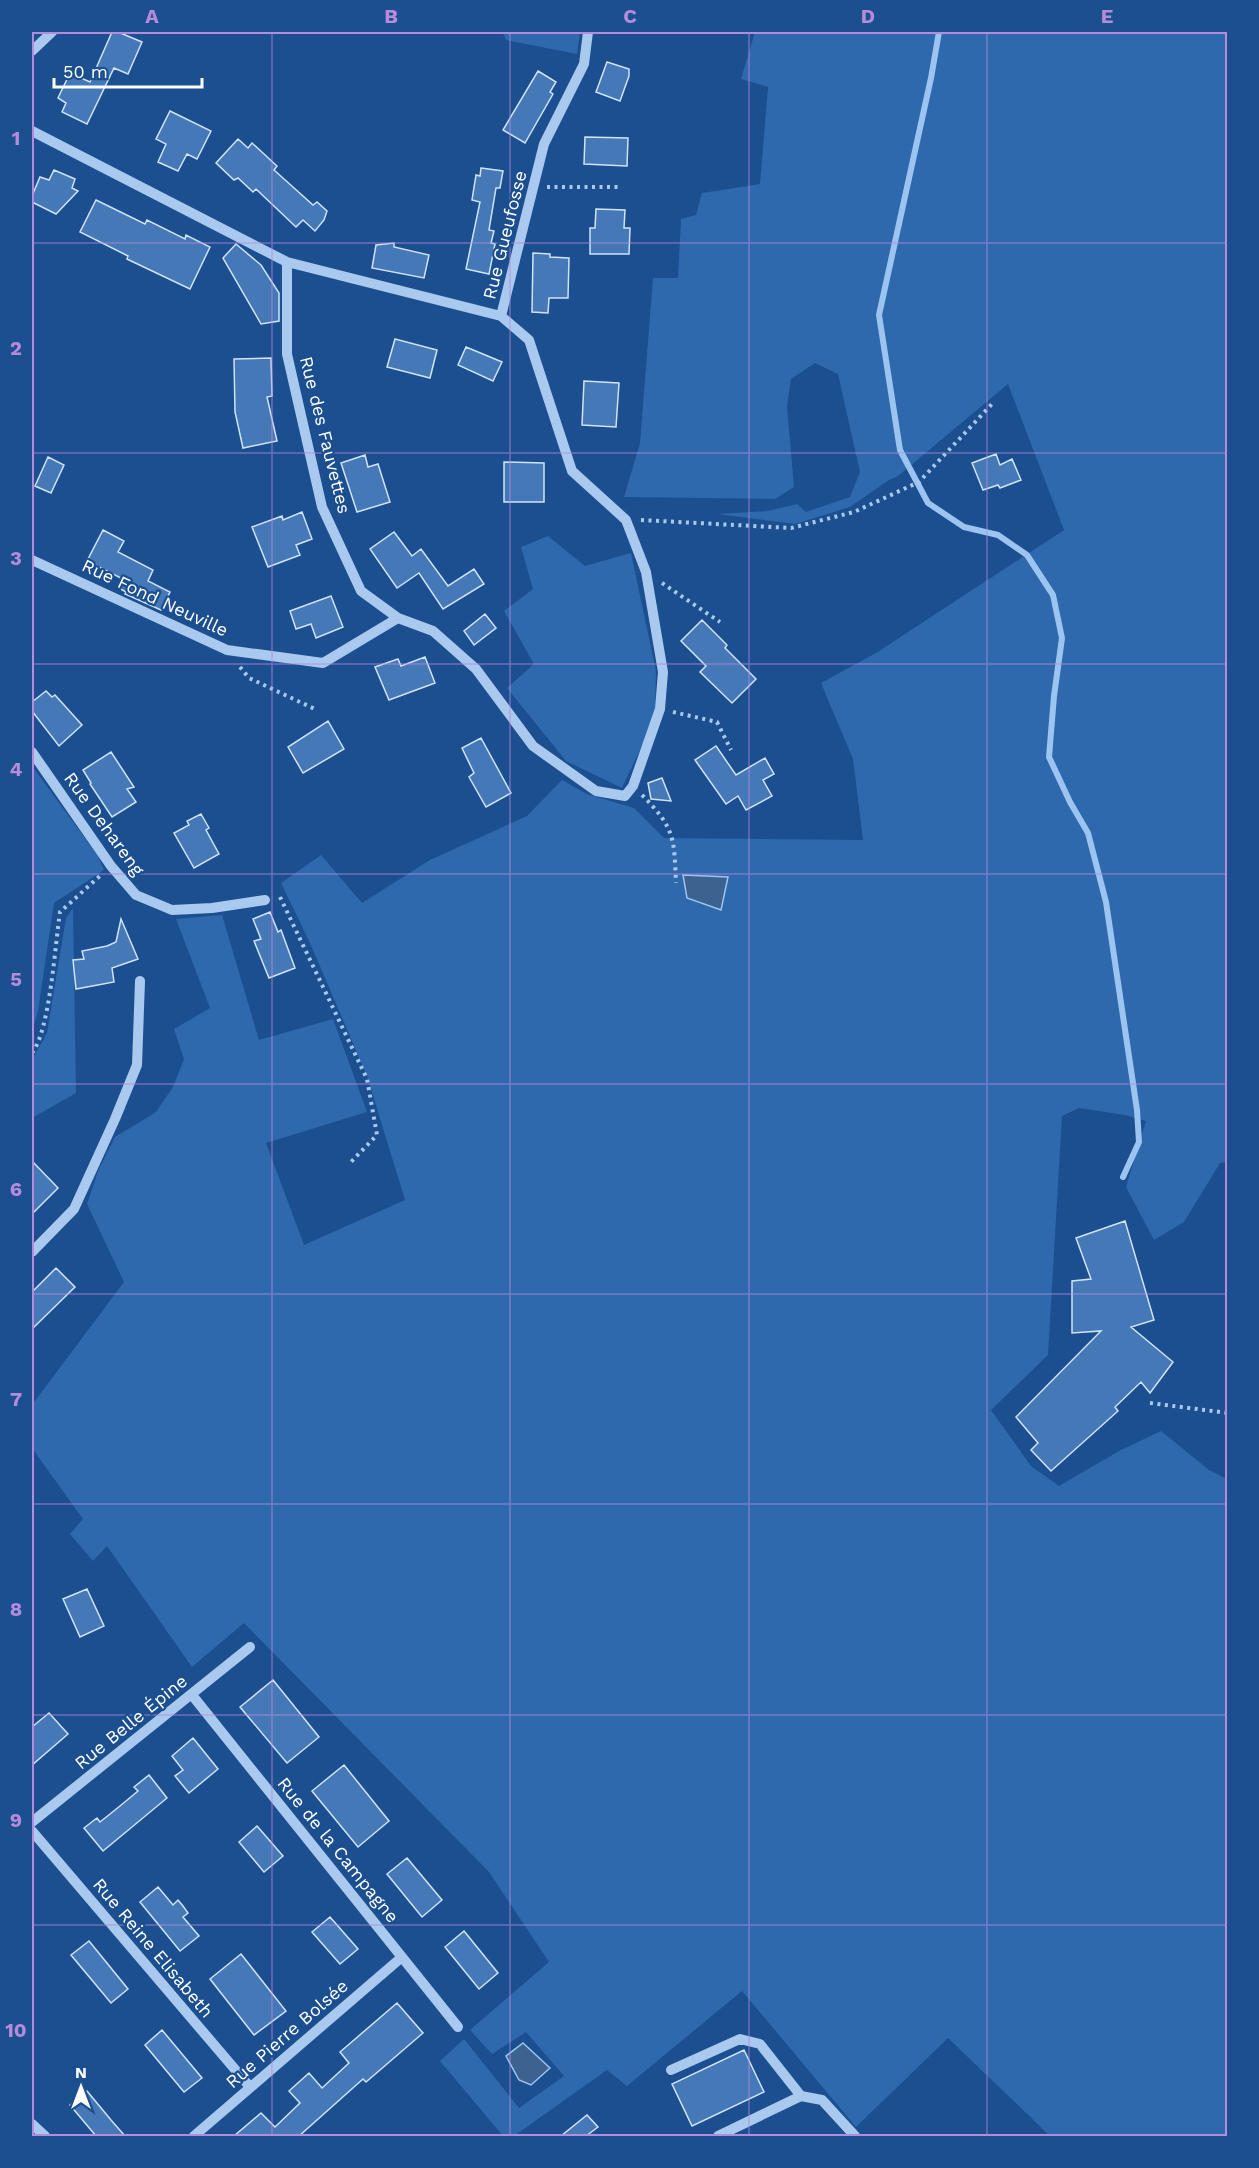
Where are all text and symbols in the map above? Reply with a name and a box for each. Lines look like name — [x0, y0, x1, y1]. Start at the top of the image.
text: A — [145, 4, 159, 28]
text: B — [384, 4, 398, 28]
text: C — [623, 4, 637, 28]
text: D — [861, 4, 875, 28]
text: E — [1101, 4, 1113, 28]
scale bar — [54, 51, 202, 89]
text: 50 m — [63, 61, 108, 82]
text: 1 — [12, 126, 20, 150]
street label: Rue Gueufosse — [478, 168, 531, 301]
text: 2 — [10, 336, 22, 360]
street label: Rue des Fauvettes — [296, 354, 355, 516]
text: 3 — [10, 546, 22, 570]
street label: Rue Fond Neuville — [79, 554, 232, 641]
text: 4 — [10, 757, 23, 781]
street label: Rue Dehareng — [60, 768, 149, 880]
text: 5 — [10, 967, 22, 991]
text: 6 — [10, 1177, 22, 1201]
text: 7 — [10, 1387, 22, 1411]
text: 8 — [10, 1597, 22, 1621]
street label: Rue Belle Épine — [70, 1670, 191, 1773]
street label: Rue de la Campagne — [273, 1773, 403, 1927]
text: 9 — [10, 1808, 22, 1832]
street label: Rue Reine Elisabeth — [89, 1874, 218, 2022]
street label: Rue Pierre Bolsée — [221, 1975, 352, 2092]
text: 10 — [5, 2018, 27, 2042]
north arrow — [51, 2057, 111, 2117]
text: N — [75, 2063, 87, 2082]

